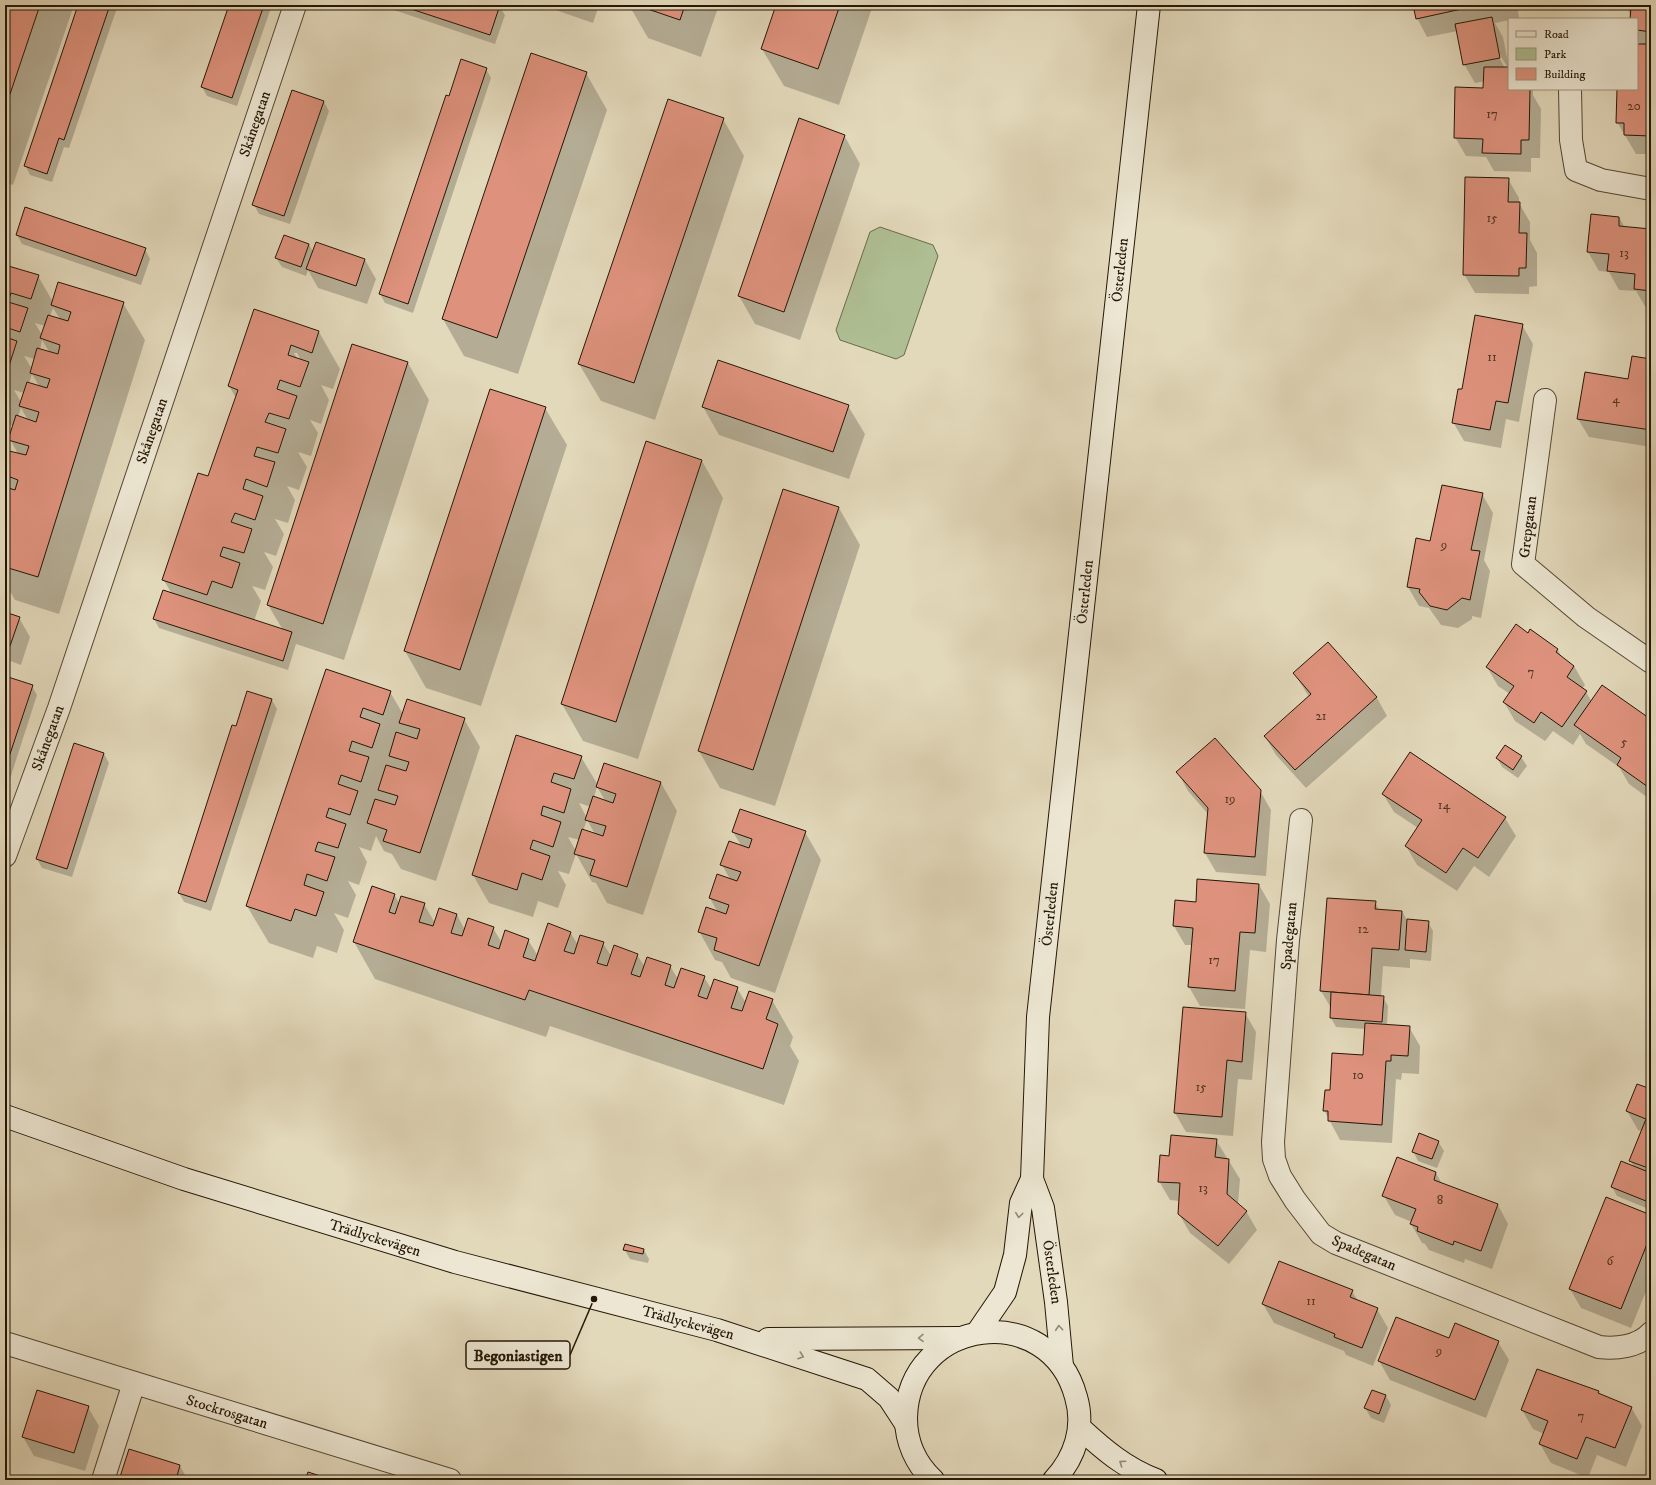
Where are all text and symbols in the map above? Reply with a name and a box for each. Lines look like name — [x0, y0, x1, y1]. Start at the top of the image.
legend — [1508, 18, 1638, 90]
text: Road — [1544, 27, 1569, 42]
text: Park — [1544, 47, 1566, 62]
text: Building — [1544, 67, 1585, 82]
street label: Skånegatan — [235, 88, 275, 159]
house number: 20 — [1627, 98, 1641, 114]
house number: 17 — [1486, 106, 1498, 122]
house number: 15 — [1486, 210, 1498, 226]
street label: Österleden — [1107, 237, 1133, 303]
house number: 13 — [1619, 245, 1629, 261]
house number: 11 — [1487, 349, 1497, 365]
house number: 4 — [1612, 391, 1620, 407]
street label: Skånegatan — [132, 395, 172, 466]
street label: Grepgatan — [1515, 495, 1541, 559]
house number: 9 — [1440, 537, 1447, 553]
street label: Österleden — [1072, 559, 1098, 625]
house number: 7 — [1528, 664, 1535, 680]
street label: Skånegatan — [27, 702, 69, 773]
house number: 21 — [1315, 708, 1327, 724]
house number: 5 — [1621, 734, 1628, 750]
house number: 19 — [1224, 791, 1236, 807]
house number: 14 — [1438, 797, 1451, 813]
street label: Österleden — [1037, 881, 1063, 947]
street label: Spadegatan — [1277, 901, 1301, 971]
house number: 12 — [1357, 921, 1369, 937]
house number: 17 — [1208, 952, 1220, 968]
house number: 10 — [1352, 1067, 1364, 1083]
house number: 15 — [1195, 1079, 1207, 1095]
house number: 13 — [1198, 1180, 1208, 1196]
house number: 8 — [1437, 1192, 1443, 1208]
one-way arrow — [1015, 1212, 1024, 1218]
street label: Trädlyckevägen — [327, 1215, 423, 1261]
street label: Spadegatan — [1329, 1231, 1399, 1275]
street label: Österleden — [1038, 1239, 1066, 1305]
house number: 6 — [1607, 1253, 1615, 1269]
house number: 11 — [1306, 1293, 1316, 1309]
street label: Trädlyckevägen — [640, 1302, 736, 1345]
one-way arrow — [1054, 1325, 1063, 1331]
one-way arrow — [918, 1334, 924, 1342]
callout: Begoniastigen — [466, 1341, 570, 1369]
house number: 9 — [1435, 1343, 1442, 1359]
text: Begoniastigen — [474, 1346, 563, 1366]
one-way arrow — [797, 1352, 804, 1360]
street label: Stockrosgatan — [184, 1391, 270, 1433]
house number: 7 — [1578, 1408, 1585, 1424]
one-way arrow — [1119, 1460, 1126, 1468]

